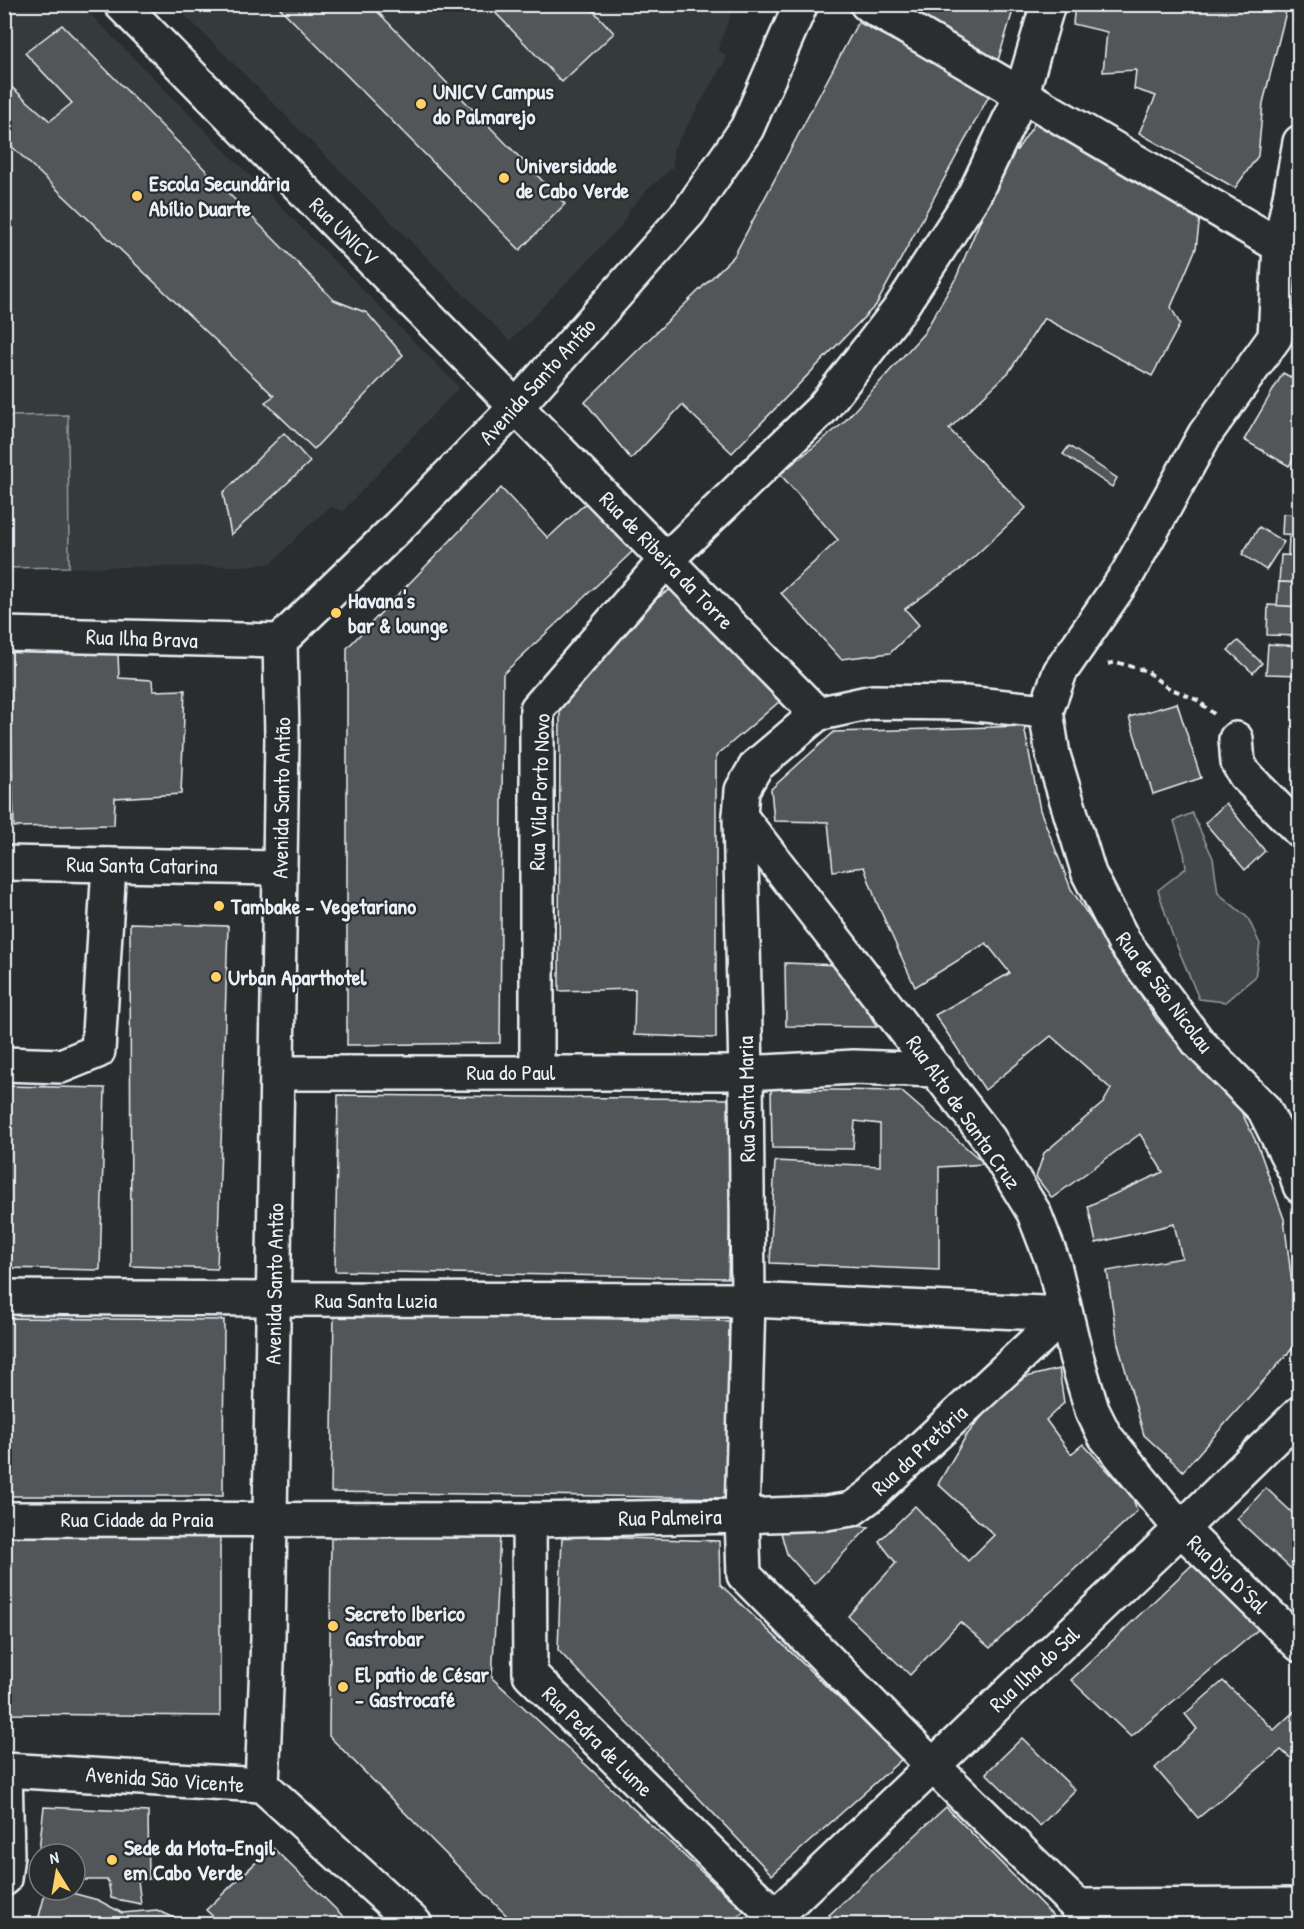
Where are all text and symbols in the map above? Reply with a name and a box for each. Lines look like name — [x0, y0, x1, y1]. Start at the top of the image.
place label: UNICV Campus do Palmarejo — [433, 76, 554, 131]
marker: UNICV Campus do Palmarejo — [414, 97, 428, 111]
place label: Universidade de Cabo Verde — [516, 150, 629, 205]
place label: Escola Secundária Abílio Duarte — [149, 168, 290, 223]
marker: Universidade de Cabo Verde — [497, 171, 511, 185]
marker: Escola Secundária Abílio Duarte — [130, 189, 144, 203]
street label: Rua UNICV — [303, 190, 385, 272]
street label: Avenida Santo Antão — [472, 311, 602, 451]
street label: Rua de Ribeira da Torre — [593, 484, 741, 636]
place label: Havana's bar & lounge — [348, 585, 448, 641]
marker: Havana's bar & lounge — [329, 606, 343, 620]
street label: Rua Ilha Brava — [85, 621, 199, 655]
street label: Rua Vila Porto Novo — [521, 713, 557, 871]
street label: Avenida Santo Antão — [265, 717, 297, 879]
street label: Rua Santa Catarina — [66, 849, 218, 881]
place label: Tambake - Vegetariano — [230, 891, 416, 922]
marker: Tambake - Vegetariano — [212, 899, 226, 913]
street label: Rua de São Nicolau — [1109, 925, 1221, 1059]
place label: Urban Aparthotel — [228, 962, 368, 993]
marker: Urban Aparthotel — [209, 970, 223, 984]
street label: Rua Alto de Santa Cruz — [900, 1029, 1028, 1195]
street label: Rua Santa Maria — [730, 1035, 762, 1162]
street label: Rua do Paul — [467, 1057, 556, 1087]
street label: Avenida Santo Antão — [258, 1203, 290, 1365]
street label: Rua Santa Luzia — [315, 1285, 438, 1315]
street label: Rua da Pretória — [865, 1398, 974, 1502]
street label: Rua Palmeira — [618, 1501, 722, 1533]
street label: Rua Cidade da Praia — [61, 1504, 214, 1534]
street label: Rua Dja D´Sal — [1181, 1528, 1275, 1620]
place label: Secreto Iberico Gastrobar — [345, 1598, 465, 1653]
marker: Secreto Iberico Gastrobar — [326, 1619, 340, 1633]
street label: Rua Ilha do Sal — [982, 1619, 1086, 1719]
place label: El patio de César - Gastrocafé — [355, 1659, 489, 1714]
street label: Rua Pedra de Lume — [536, 1679, 660, 1803]
marker: El patio de César - Gastrocafé — [336, 1680, 350, 1694]
street label: Avenida São Vicente — [85, 1758, 246, 1800]
place label: Sede da Mota-Engil em Cabo Verde — [124, 1832, 276, 1887]
north arrow — [27, 1842, 87, 1902]
text: N — [48, 1846, 61, 1869]
marker: Sede da Mota-Engil em Cabo Verde — [105, 1853, 119, 1867]

